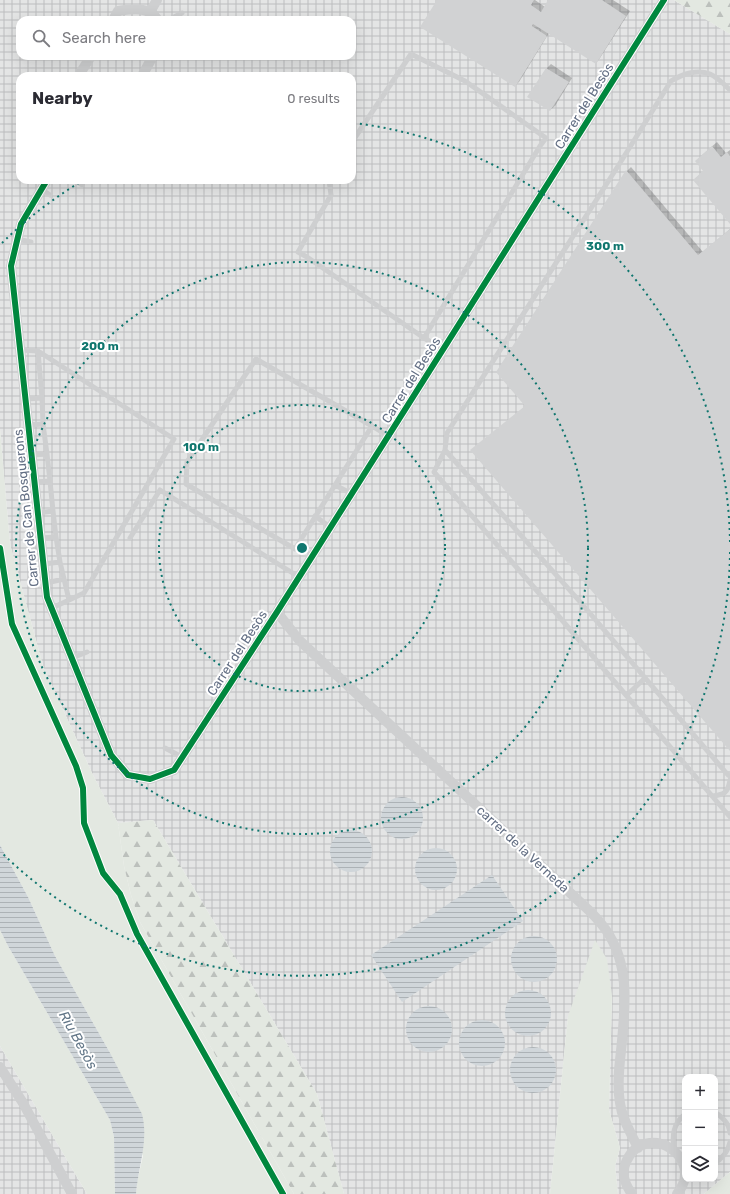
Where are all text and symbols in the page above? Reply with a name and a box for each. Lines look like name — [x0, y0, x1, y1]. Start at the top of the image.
search box — [16, 16, 356, 60]
icon: search — [30, 27, 52, 49]
text: Search here — [62, 29, 146, 47]
street label: Carrer del Besòs — [551, 60, 617, 152]
text: Nearby — [32, 88, 93, 108]
text: 0 results — [287, 91, 340, 106]
text: 300 m — [586, 239, 624, 253]
street label: Carrer del Besòs — [378, 334, 444, 426]
text: 200 m — [81, 339, 119, 353]
street label: Carrer de Can Bosquerons — [10, 428, 42, 587]
text: 100 m — [183, 440, 219, 454]
centre of rings — [295, 541, 309, 555]
street label: Carrer del Besòs — [204, 607, 270, 698]
street label: carrer de la Verneda — [474, 802, 572, 896]
water label: Riu Besòs — [55, 1008, 101, 1072]
map controls — [682, 1074, 718, 1182]
button: + — [682, 1074, 718, 1110]
button: − — [682, 1110, 718, 1146]
button: layers — [682, 1146, 718, 1182]

